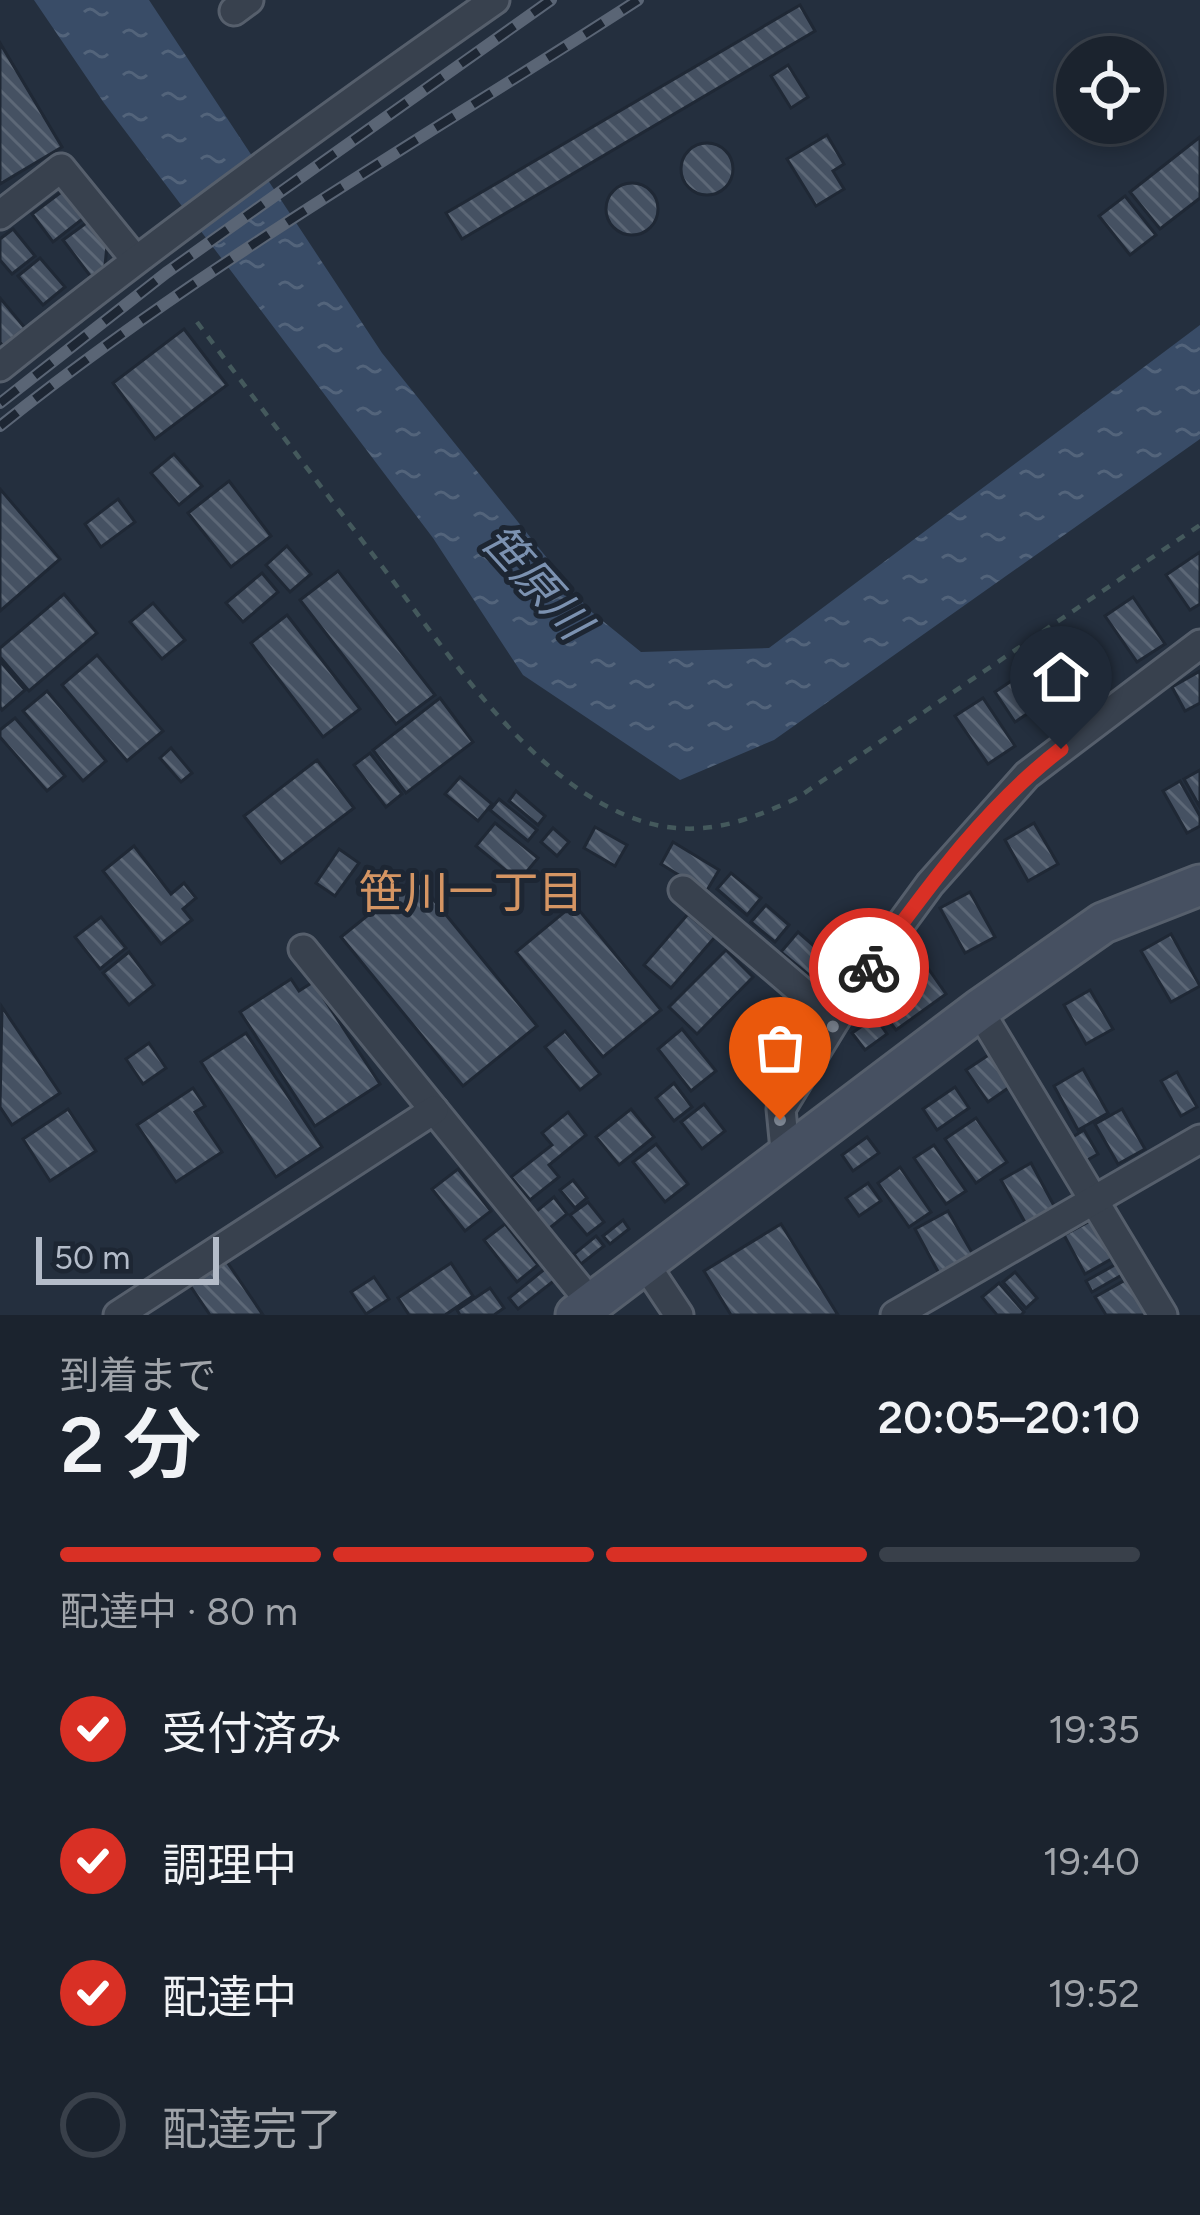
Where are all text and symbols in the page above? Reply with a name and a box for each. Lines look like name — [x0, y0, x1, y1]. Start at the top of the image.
map controls — [1056, 36, 1164, 144]
button: locate — [1056, 36, 1164, 144]
water label: 笹原川 — [471, 513, 604, 652]
pin — [1010, 626, 1112, 749]
icon: home — [1028, 644, 1094, 710]
district label: 笹川一丁目 — [358, 865, 584, 919]
courier — [809, 908, 929, 1028]
icon: bike — [836, 935, 902, 1001]
pin — [729, 997, 831, 1120]
icon: bag — [747, 1015, 813, 1081]
scale bar — [36, 1231, 219, 1284]
text: 50 m — [54, 1238, 130, 1277]
text: 到着まで — [60, 1352, 216, 1399]
text: 20:05–20:10 — [878, 1390, 1140, 1444]
text: 2 分 — [60, 1398, 201, 1492]
text: 配達中 · 80 m — [60, 1588, 298, 1635]
icon: check — [60, 1696, 126, 1762]
text: 受付済み — [162, 1706, 342, 1760]
text: 19:35 — [1048, 1706, 1140, 1753]
icon: check — [60, 1828, 126, 1894]
text: 調理中 — [162, 1838, 297, 1892]
text: 19:40 — [1043, 1838, 1140, 1885]
icon: check — [60, 1960, 126, 2026]
text: 配達中 — [162, 1970, 297, 2024]
text: 19:52 — [1048, 1970, 1140, 2017]
text: 配達完了 — [162, 2102, 342, 2156]

